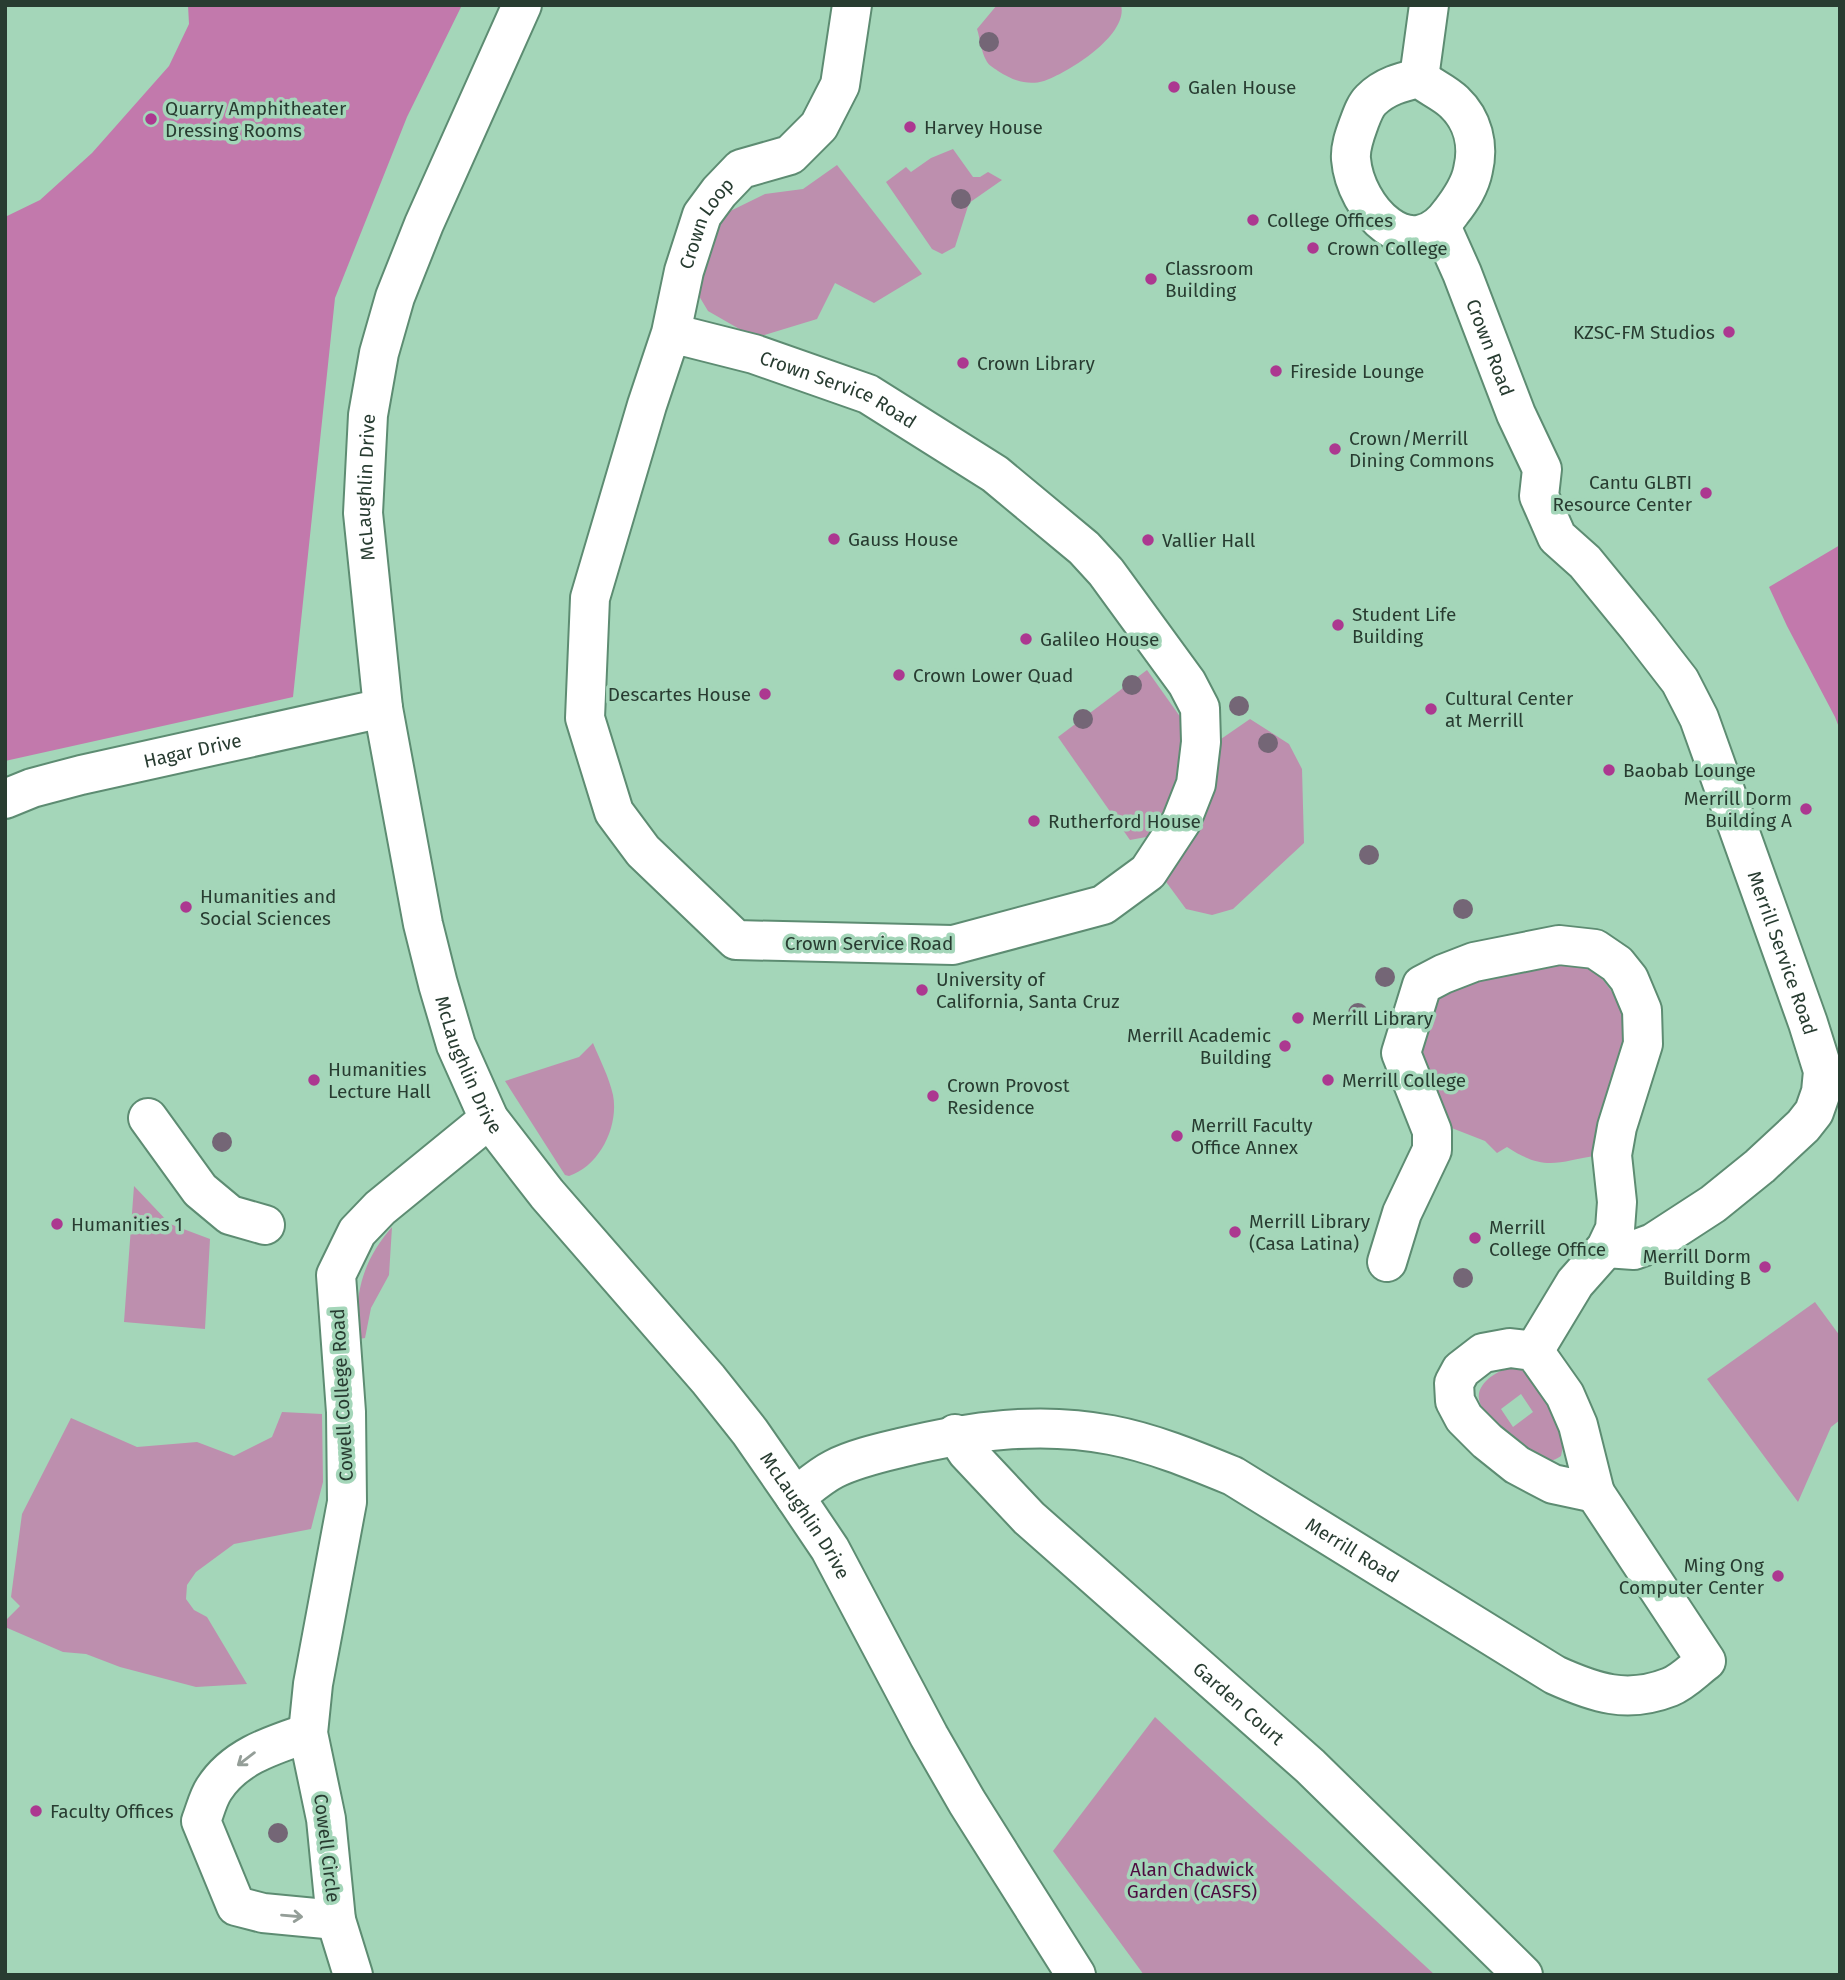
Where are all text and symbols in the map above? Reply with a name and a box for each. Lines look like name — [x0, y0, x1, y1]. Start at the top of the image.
place label: Galen House — [1188, 76, 1296, 99]
marker: Galen House — [1166, 79, 1182, 95]
place label: Quarry Amphitheater Dressing Rooms — [165, 97, 347, 142]
marker: Quarry Amphitheater Dressing Rooms — [143, 111, 159, 127]
place label: Harvey House — [924, 116, 1043, 139]
marker: Harvey House — [902, 119, 918, 135]
street label: Crown Loop — [674, 173, 738, 272]
place label: College Offices — [1267, 209, 1393, 232]
marker: College Offices — [1245, 212, 1261, 228]
place label: Crown College — [1327, 237, 1448, 260]
marker: Crown College — [1305, 240, 1321, 256]
place label: Classroom Building — [1165, 257, 1254, 302]
marker: Classroom Building — [1143, 271, 1159, 287]
street label: Crown Road — [1461, 296, 1519, 399]
place label: KZSC-FM Studios — [1573, 321, 1715, 344]
marker: KZSC-FM Studios — [1721, 324, 1737, 340]
street label: Crown Service Road — [757, 345, 921, 433]
place label: Crown Library — [977, 352, 1095, 375]
marker: Crown Library — [955, 355, 971, 371]
place label: Fireside Lounge — [1290, 360, 1424, 383]
marker: Fireside Lounge — [1268, 363, 1284, 379]
street label: McLaughlin Drive — [351, 413, 380, 562]
place label: Crown/Merrill Dining Commons — [1349, 427, 1494, 472]
marker: Crown/Merrill Dining Commons — [1327, 441, 1343, 457]
place label: Cantu GLBTI Resource Center — [1553, 471, 1693, 516]
marker: Cantu GLBTI Resource Center — [1698, 485, 1714, 501]
place label: Gauss House — [848, 528, 958, 551]
place label: Vallier Hall — [1162, 529, 1256, 552]
marker: Gauss House — [826, 531, 842, 547]
marker: Vallier Hall — [1140, 532, 1156, 548]
place label: Student Life Building — [1352, 603, 1456, 648]
marker: Student Life Building — [1330, 617, 1346, 633]
place label: Galileo House — [1040, 628, 1159, 651]
marker: Galileo House — [1018, 631, 1034, 647]
place label: Crown Lower Quad — [913, 664, 1073, 687]
marker: Crown Lower Quad — [891, 667, 907, 683]
place label: Descartes House — [608, 683, 751, 706]
marker: Descartes House — [757, 686, 773, 702]
place label: Cultural Center at Merrill — [1445, 687, 1574, 732]
marker: Cultural Center at Merrill — [1423, 701, 1439, 717]
street label: Hagar Drive — [141, 728, 244, 772]
place label: Baobab Lounge — [1623, 759, 1756, 782]
marker: Baobab Lounge — [1601, 762, 1617, 778]
place label: Merrill Dorm Building A — [1684, 787, 1792, 832]
marker: Merrill Dorm Building A — [1798, 801, 1814, 817]
place label: Rutherford House — [1048, 810, 1201, 833]
marker: Rutherford House — [1026, 813, 1042, 829]
street label: Merrill Service Road — [1743, 868, 1822, 1037]
place label: Humanities and Social Sciences — [200, 885, 336, 930]
marker: Humanities and Social Sciences — [178, 899, 194, 915]
street label: Crown Service Road — [785, 932, 953, 955]
place label: University of California, Santa Cruz — [936, 968, 1120, 1013]
marker: University of California, Santa Cruz — [914, 982, 930, 998]
street label: McLaughlin Drive — [431, 993, 508, 1138]
place label: Merrill Library — [1312, 1007, 1434, 1030]
marker: Merrill Library — [1290, 1010, 1306, 1026]
place label: Merrill Academic Building — [1127, 1024, 1271, 1069]
marker: Merrill Academic Building — [1277, 1038, 1293, 1054]
place label: Humanities Lecture Hall — [328, 1058, 431, 1103]
place label: Merrill College — [1342, 1069, 1466, 1092]
marker: Humanities Lecture Hall — [306, 1072, 322, 1088]
marker: Merrill College — [1320, 1072, 1336, 1088]
place label: Crown Provost Residence — [947, 1074, 1070, 1119]
marker: Crown Provost Residence — [925, 1088, 941, 1104]
place label: Merrill Faculty Office Annex — [1191, 1114, 1313, 1159]
marker: Merrill Faculty Office Annex — [1169, 1128, 1185, 1144]
place label: Merrill Library (Casa Latina) — [1249, 1210, 1371, 1255]
place label: Humanities 1 — [71, 1213, 183, 1236]
marker: Humanities 1 — [49, 1216, 65, 1232]
place label: Merrill College Office — [1489, 1216, 1606, 1261]
marker: Merrill Library (Casa Latina) — [1227, 1224, 1243, 1240]
marker: Merrill College Office — [1467, 1230, 1483, 1246]
place label: Merrill Dorm Building B — [1643, 1245, 1751, 1290]
marker: Merrill Dorm Building B — [1757, 1259, 1773, 1275]
street label: Cowell College Road — [326, 1308, 358, 1482]
street label: McLaughlin Drive — [756, 1447, 855, 1583]
street label: Merrill Road — [1302, 1512, 1403, 1587]
place label: Ming Ong Computer Center — [1619, 1554, 1765, 1599]
marker: Ming Ong Computer Center — [1770, 1568, 1786, 1584]
street label: Garden Court — [1189, 1657, 1289, 1749]
one-way arrow — [237, 1751, 256, 1766]
street label: Cowell Circle — [309, 1792, 345, 1904]
place label: Faculty Offices — [50, 1800, 174, 1823]
marker: Faculty Offices — [28, 1803, 44, 1819]
park label: Alan Chadwick Garden (CASFS) — [1127, 1858, 1257, 1903]
one-way arrow — [281, 1909, 303, 1922]

